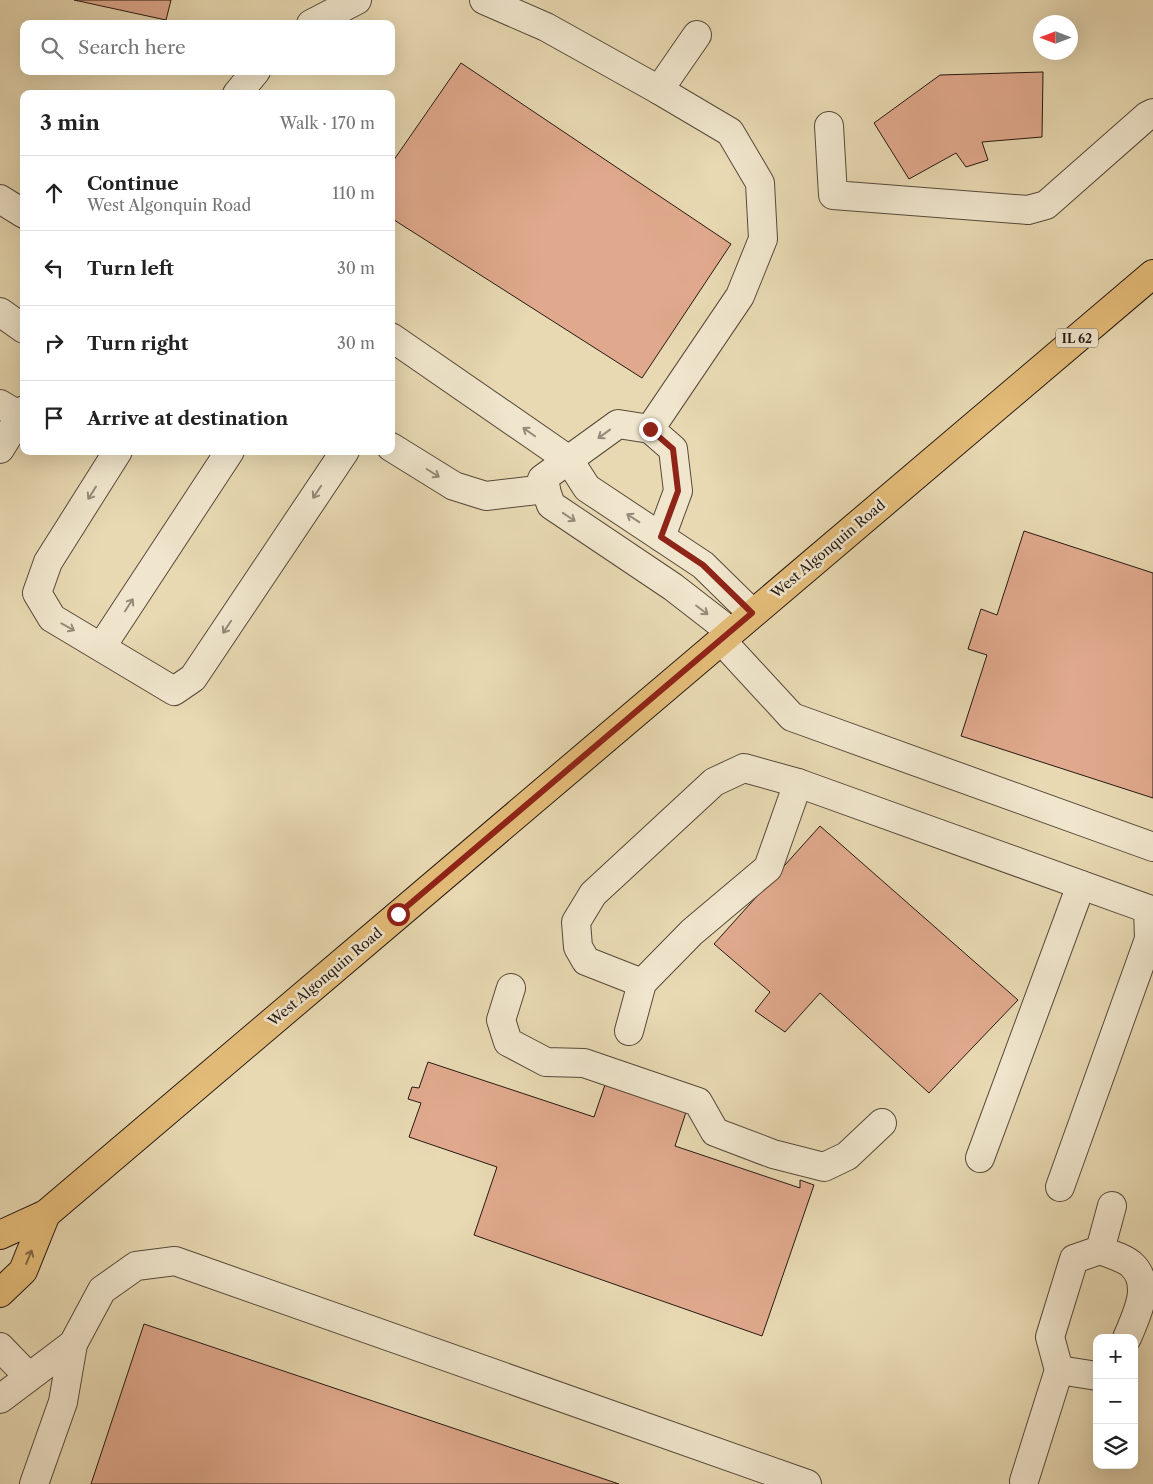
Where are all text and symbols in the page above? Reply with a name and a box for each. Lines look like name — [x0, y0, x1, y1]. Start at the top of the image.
north arrow — [1033, 15, 1078, 60]
search box — [20, 20, 395, 75]
icon: search — [38, 34, 66, 62]
text: Search here — [78, 36, 186, 59]
text: 3 min — [40, 110, 100, 135]
text: Walk · 170 m — [280, 113, 375, 133]
text: Continue — [87, 172, 179, 195]
icon: ahead — [40, 179, 68, 207]
text: 110 m — [332, 183, 375, 203]
text: West Algonquin Road — [87, 195, 251, 215]
icon: left — [40, 254, 68, 282]
text: Turn left — [87, 257, 174, 280]
text: 30 m — [337, 258, 375, 278]
road number: IL 62 — [1056, 328, 1098, 348]
icon: right — [40, 329, 68, 357]
text: Turn right — [87, 332, 188, 355]
text: 30 m — [337, 333, 375, 353]
icon: arrive — [40, 404, 68, 432]
text: Arrive at destination — [87, 407, 288, 430]
route end — [639, 418, 662, 441]
one-way arrow — [522, 427, 536, 437]
one-way arrow — [597, 429, 611, 439]
one-way arrow — [425, 468, 439, 478]
one-way arrow — [87, 485, 97, 499]
one-way arrow — [312, 485, 323, 499]
street label: West Algonquin Road — [766, 496, 889, 603]
one-way arrow — [562, 512, 576, 522]
one-way arrow — [626, 513, 640, 523]
one-way arrow — [123, 598, 134, 612]
one-way arrow — [695, 604, 708, 615]
one-way arrow — [222, 620, 232, 634]
one-way arrow — [61, 622, 75, 632]
route start — [387, 903, 410, 926]
street label: West Algonquin Road — [263, 924, 386, 1031]
one-way arrow — [24, 1250, 34, 1265]
map controls — [1093, 1334, 1138, 1469]
button: + — [1093, 1334, 1138, 1379]
button: − — [1093, 1379, 1138, 1424]
button: layers — [1093, 1424, 1138, 1469]

